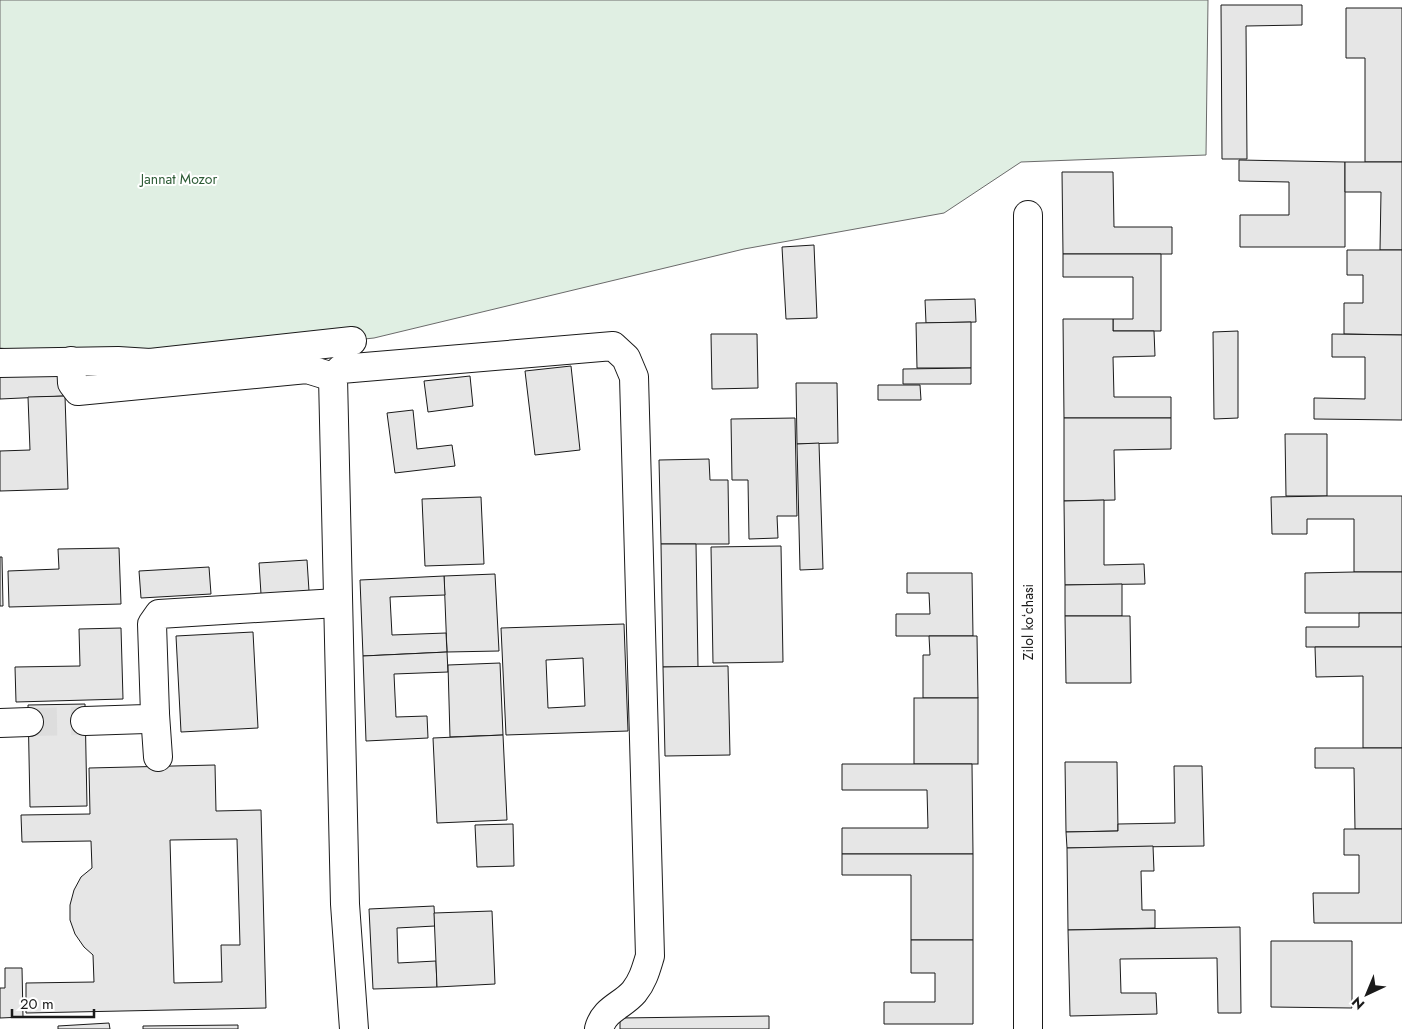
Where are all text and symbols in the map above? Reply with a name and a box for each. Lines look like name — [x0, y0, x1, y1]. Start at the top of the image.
park label: Jannat Mozor — [139, 169, 217, 189]
street label: Zilol koʻchasi — [1018, 584, 1038, 660]
north arrow — [1342, 969, 1392, 1019]
scale bar — [12, 986, 95, 1018]
text: N — [1347, 992, 1369, 1014]
text: 20 m — [20, 993, 54, 1015]

